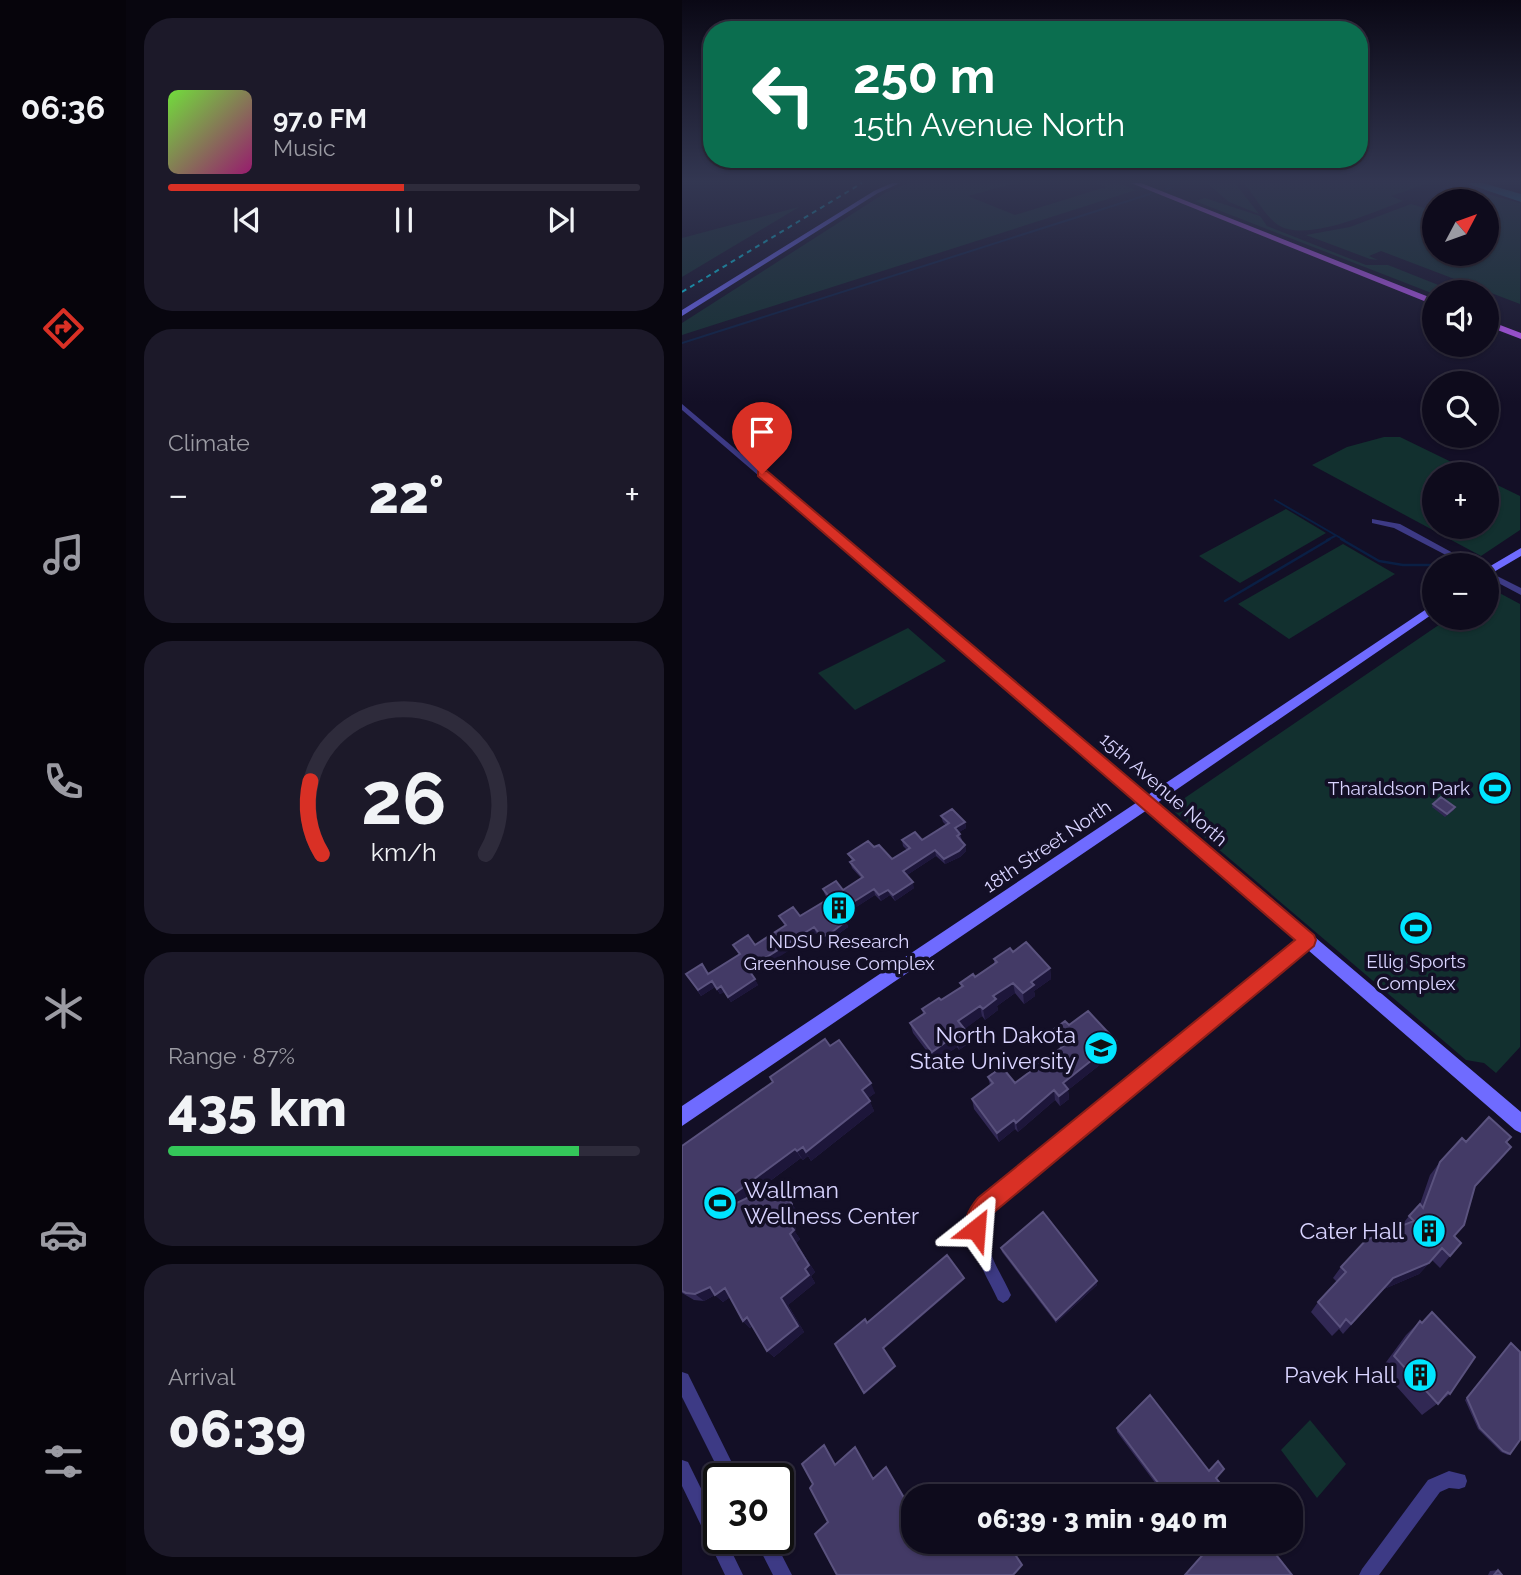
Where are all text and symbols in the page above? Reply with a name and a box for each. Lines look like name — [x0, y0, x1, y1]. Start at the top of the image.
text: 250 m — [853, 47, 995, 104]
icon: left — [738, 49, 829, 140]
text: 06:36 — [21, 89, 105, 126]
text: 97.0 FM — [273, 104, 367, 134]
text: 15th Avenue North — [853, 106, 1125, 143]
text: Music — [273, 134, 336, 161]
north arrow — [1422, 189, 1499, 266]
map controls — [1422, 189, 1499, 630]
icon: previous — [228, 201, 266, 239]
icon: pause — [385, 201, 423, 239]
icon: next — [542, 201, 580, 239]
button: sound — [1422, 280, 1499, 357]
icon: directions — [39, 304, 88, 353]
button: search — [1422, 371, 1499, 448]
pin — [732, 402, 792, 474]
icon: arrive — [743, 413, 781, 451]
text: Climate — [168, 429, 250, 456]
button: + — [1422, 462, 1499, 539]
text: 22° — [369, 464, 444, 525]
text: − — [168, 472, 188, 517]
text: + — [624, 472, 640, 517]
icon: music — [39, 530, 88, 579]
button: − — [1422, 553, 1499, 630]
street label: 15th Avenue North — [1096, 728, 1232, 850]
text: 26 — [361, 756, 447, 841]
icon: phone — [39, 757, 88, 806]
sports icon: Tharaldson Park — [1476, 769, 1514, 807]
place label: Tharaldson Park — [1328, 777, 1470, 799]
street label: 18th Street North — [979, 795, 1115, 897]
text: km/h — [371, 836, 437, 866]
building icon: NDSU Research Greenhouse Complex — [820, 889, 858, 927]
sports icon: Ellig Sports Complex — [1397, 909, 1435, 947]
place label: NDSU Research Greenhouse Complex — [743, 930, 935, 974]
place label: Ellig Sports Complex — [1366, 950, 1466, 994]
icon: climate — [39, 984, 88, 1033]
place label: North Dakota State University — [910, 1021, 1076, 1074]
school or university icon: North Dakota State University — [1082, 1029, 1120, 1067]
text: Range · 87% — [168, 1042, 295, 1069]
text: 435 km — [168, 1077, 347, 1138]
place label: Wallman Wellness Center — [744, 1176, 919, 1229]
sports icon: Wallman Wellness Center — [701, 1184, 739, 1222]
position arrow — [939, 1192, 1013, 1266]
icon: car — [39, 1210, 88, 1259]
building icon: Cater Hall — [1410, 1212, 1448, 1250]
place label: Cater Hall — [1299, 1217, 1405, 1244]
building icon: Pavek Hall — [1401, 1356, 1439, 1394]
place label: Pavek Hall — [1284, 1361, 1397, 1388]
text: Arrival — [168, 1363, 235, 1390]
text: 06:39 — [168, 1398, 306, 1459]
icon: filters — [39, 1437, 88, 1486]
speed limit sign: 30 — [703, 1463, 794, 1554]
text: 06:39 · 3 min · 940 m — [977, 1504, 1227, 1534]

